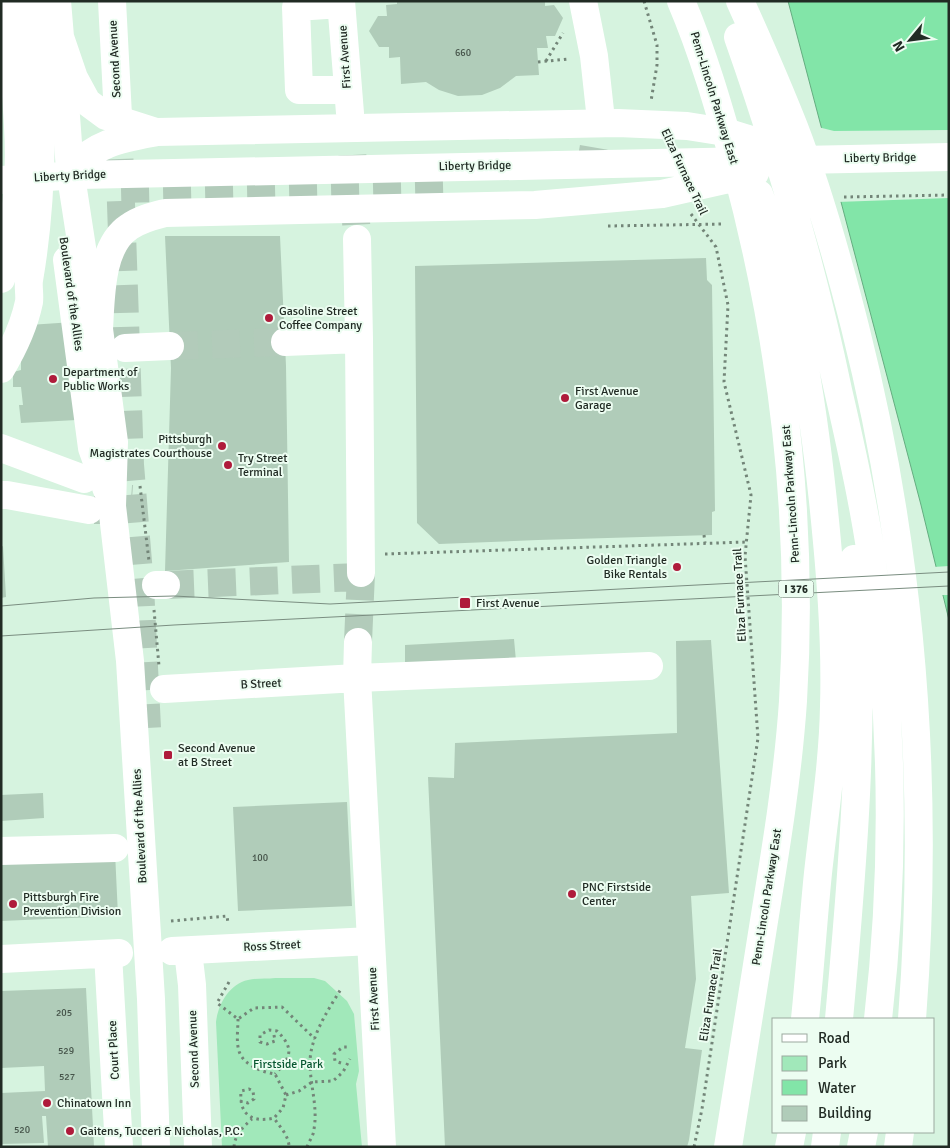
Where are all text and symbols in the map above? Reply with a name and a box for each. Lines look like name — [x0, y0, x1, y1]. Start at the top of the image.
north arrow — [885, 15, 935, 65]
street label: Second Avenue — [105, 20, 125, 98]
street label: First Avenue — [335, 25, 355, 89]
street label: Penn-Lincoln Parkway East — [687, 30, 741, 166]
text: N — [889, 38, 909, 54]
house number: 660 — [455, 47, 471, 59]
street label: Eliza Furnace Trail — [657, 126, 711, 218]
street label: Liberty Bridge — [844, 150, 916, 166]
street label: Liberty Bridge — [439, 158, 511, 174]
street label: Liberty Bridge — [33, 167, 107, 185]
street label: Boulevard of the Allies — [56, 236, 86, 352]
place label: Gasoline Street Coffee Company — [279, 304, 362, 333]
marker: Gasoline Street Coffee Company — [263, 312, 275, 324]
place label: Department of Public Works — [63, 365, 138, 394]
marker: Department of Public Works — [47, 373, 59, 385]
place label: First Avenue Garage — [575, 384, 639, 413]
marker: First Avenue Garage — [559, 392, 571, 404]
street label: Penn-Lincoln Parkway East — [779, 425, 803, 563]
place label: Pittsburgh Magistrates Courthouse — [90, 432, 212, 461]
marker: Pittsburgh Magistrates Courthouse — [216, 440, 228, 452]
place label: Try Street Terminal — [238, 451, 288, 480]
marker: Try Street Terminal — [222, 459, 234, 471]
street label: Eliza Furnace Trail — [730, 547, 750, 642]
place label: Golden Triangle Bike Rentals — [586, 553, 667, 582]
marker: Golden Triangle Bike Rentals — [671, 561, 683, 573]
road number: I 376 — [778, 580, 814, 598]
marker: First Avenue — [458, 596, 472, 610]
place label: First Avenue — [476, 596, 540, 611]
street label: B Street — [240, 675, 282, 693]
place label: Second Avenue at B Street — [178, 741, 256, 770]
marker: Second Avenue at B Street — [162, 749, 174, 761]
street label: Boulevard of the Allies — [130, 768, 150, 884]
street label: Penn-Lincoln Parkway East — [749, 828, 785, 966]
house number: 100 — [252, 852, 268, 864]
place label: PNC Firstside Center — [582, 880, 651, 909]
marker: PNC Firstside Center — [566, 888, 578, 900]
place label: Pittsburgh Fire Prevention Division — [23, 890, 121, 919]
marker: Pittsburgh Fire Prevention Division — [7, 898, 19, 910]
street label: Ross Street — [243, 937, 301, 955]
street label: Eliza Furnace Trail — [696, 947, 726, 1043]
street label: First Avenue — [365, 967, 383, 1031]
house number: 205 — [56, 1007, 72, 1019]
street label: Second Avenue — [185, 1010, 203, 1088]
legend — [772, 1018, 935, 1133]
street label: Court Place — [105, 1020, 123, 1080]
text: Road — [818, 1029, 850, 1047]
house number: 529 — [58, 1045, 74, 1057]
text: Park — [818, 1054, 847, 1072]
park label: Firstside Park — [253, 1057, 323, 1072]
house number: 527 — [59, 1071, 75, 1083]
text: Water — [818, 1079, 856, 1097]
place label: Chinatown Inn — [57, 1096, 131, 1111]
marker: Chinatown Inn — [41, 1097, 53, 1109]
text: Building — [818, 1104, 872, 1122]
house number: 520 — [14, 1124, 30, 1136]
place label: Gaitens, Tucceri & Nicholas, P.C. — [80, 1124, 243, 1139]
marker: Gaitens, Tucceri & Nicholas, P.C. — [64, 1125, 76, 1137]

